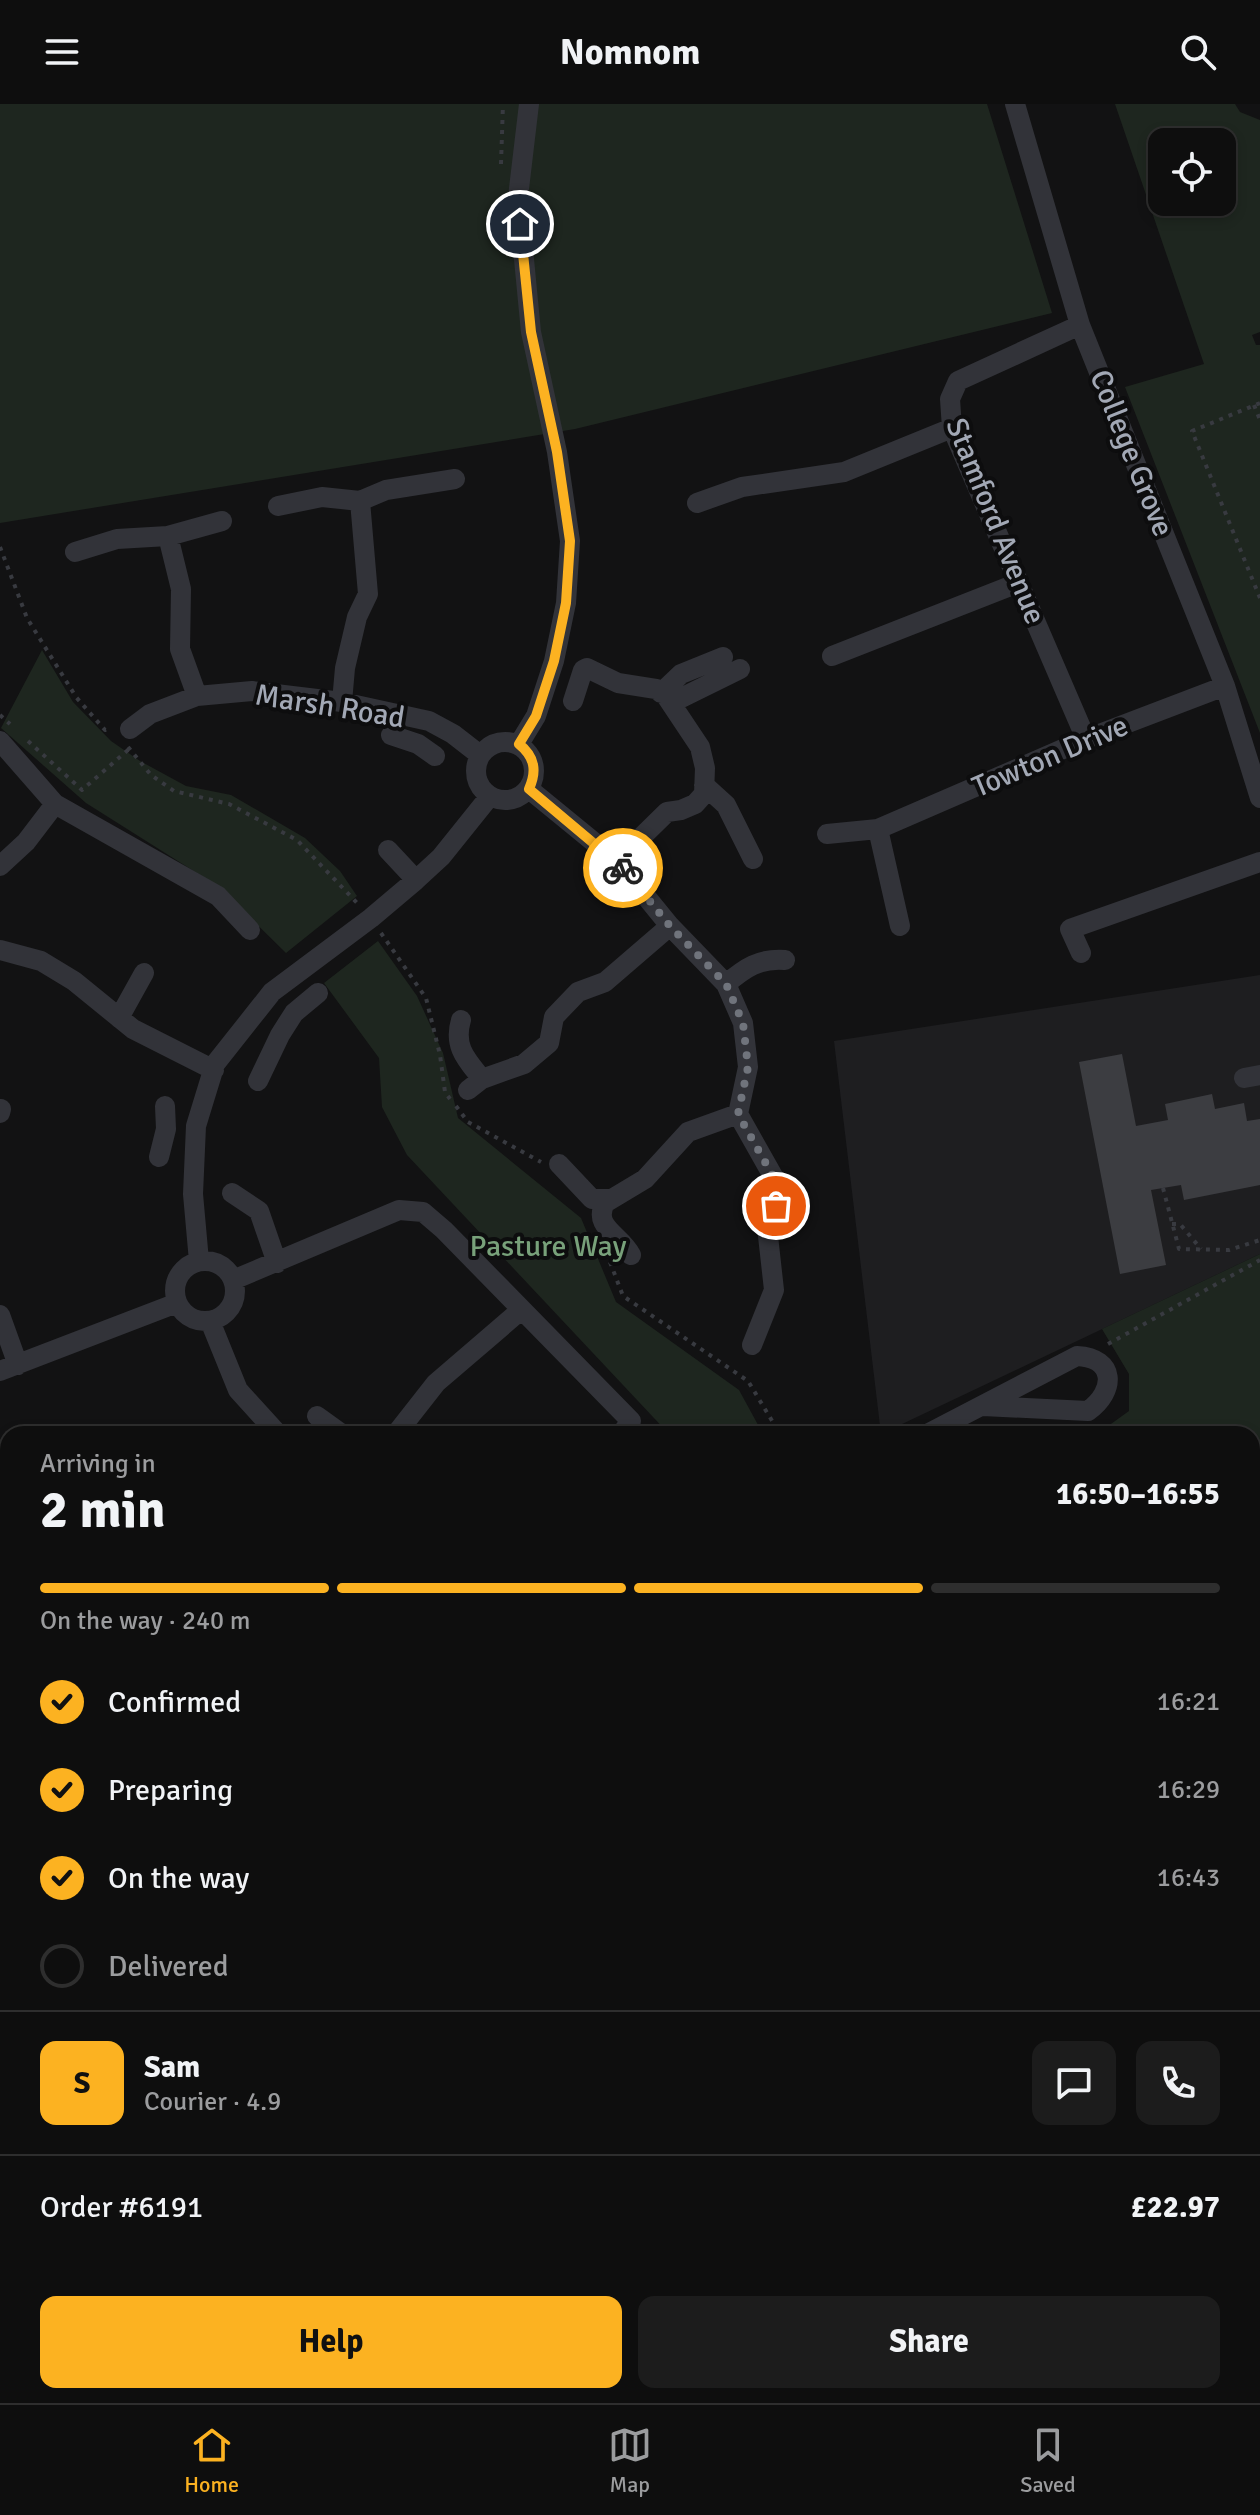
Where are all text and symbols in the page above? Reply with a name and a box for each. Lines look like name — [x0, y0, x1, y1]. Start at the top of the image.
icon: menu — [40, 30, 84, 74]
text: Nomnom — [560, 30, 700, 75]
icon: search — [1176, 30, 1220, 74]
map controls — [1148, 128, 1236, 216]
button: locate — [1148, 128, 1236, 216]
pin — [486, 190, 554, 258]
icon: home — [498, 202, 542, 246]
street label: College Grove — [1081, 365, 1182, 542]
street label: Stamford Avenue — [937, 413, 1054, 630]
street label: Marsh Road — [253, 676, 407, 737]
street label: Towton Drive — [967, 707, 1134, 806]
courier — [583, 828, 663, 908]
icon: bike — [601, 846, 645, 890]
pin — [742, 1172, 810, 1240]
icon: bag — [754, 1184, 798, 1228]
park label: Pasture Way — [470, 1228, 626, 1265]
text: Arriving in — [40, 1448, 156, 1480]
text: 16:50–16:55 — [1056, 1476, 1220, 1513]
text: 2 min — [40, 1478, 166, 1542]
text: On the way · 240 m — [40, 1605, 250, 1637]
icon: check — [40, 1680, 84, 1724]
text: Confirmed — [108, 1684, 241, 1721]
text: 16:21 — [1157, 1686, 1220, 1718]
icon: check — [40, 1768, 84, 1812]
text: Preparing — [108, 1772, 233, 1809]
text: 16:29 — [1157, 1774, 1220, 1806]
icon: check — [40, 1856, 84, 1900]
text: On the way — [108, 1860, 249, 1897]
text: 16:43 — [1157, 1862, 1220, 1894]
text: Delivered — [108, 1948, 229, 1985]
button: chat — [1032, 2041, 1116, 2125]
button: phone — [1136, 2041, 1220, 2125]
text: Sam — [144, 2049, 200, 2086]
text: S — [74, 2065, 90, 2102]
text: Courier · 4.9 — [144, 2086, 281, 2118]
text: Order #6191 — [40, 2189, 203, 2226]
text: £22.97 — [1130, 2189, 1220, 2226]
button: Help — [40, 2296, 622, 2388]
button: Share — [638, 2296, 1220, 2388]
tab: Home — [184, 2423, 239, 2498]
tab: Map — [608, 2423, 652, 2498]
tab: Saved — [1020, 2423, 1076, 2498]

